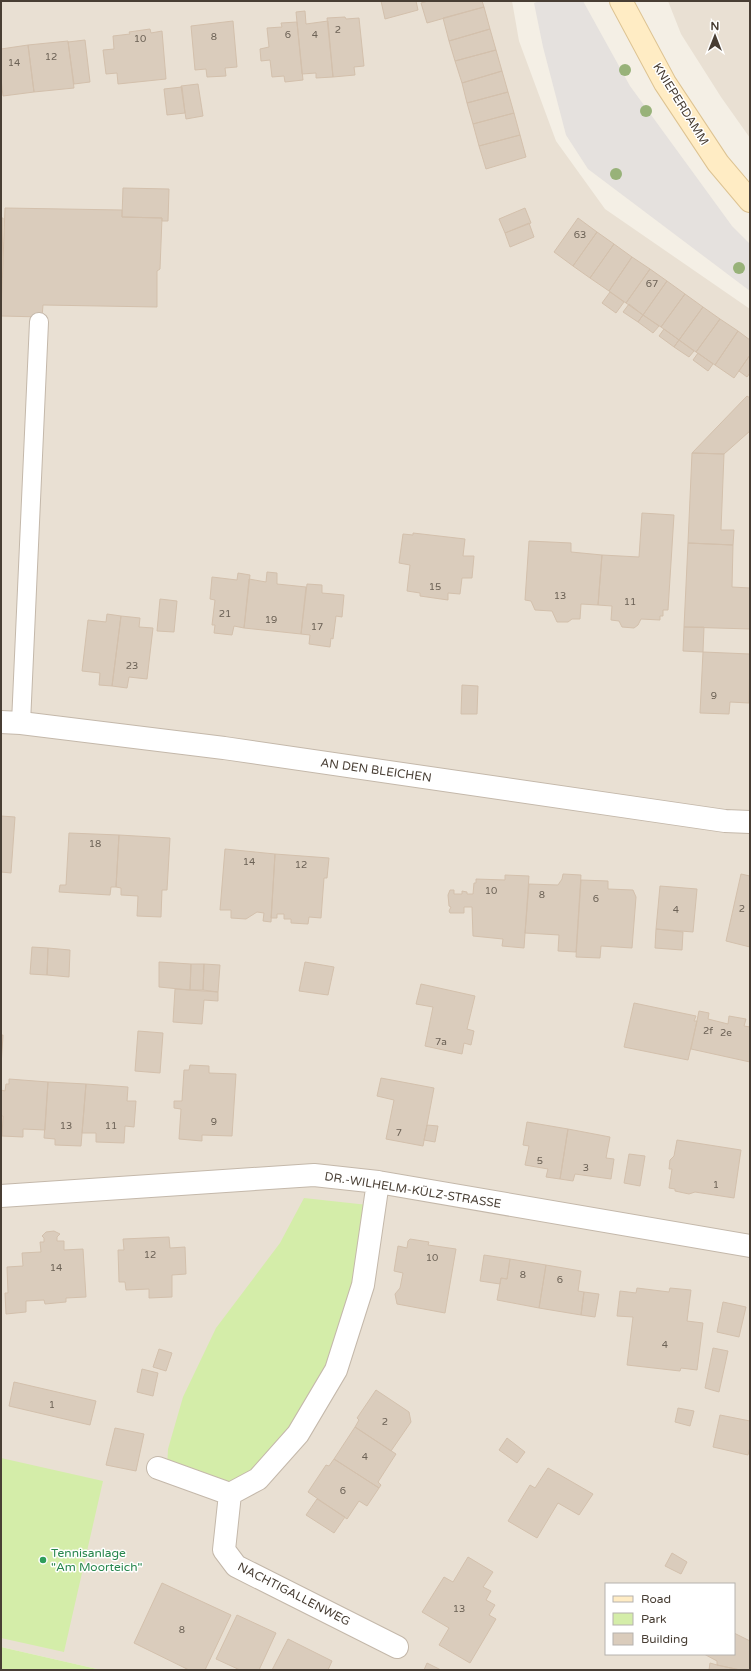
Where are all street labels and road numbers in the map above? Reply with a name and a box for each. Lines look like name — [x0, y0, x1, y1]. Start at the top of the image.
street label: KNIEPERDAMM — [650, 60, 712, 148]
street label: AN DEN BLEICHEN — [320, 755, 432, 785]
street label: DR.-WILHELM-KÜLZ-STRASSE — [324, 1169, 503, 1211]
street label: NACHTIGALLENWEG — [235, 1560, 353, 1628]

